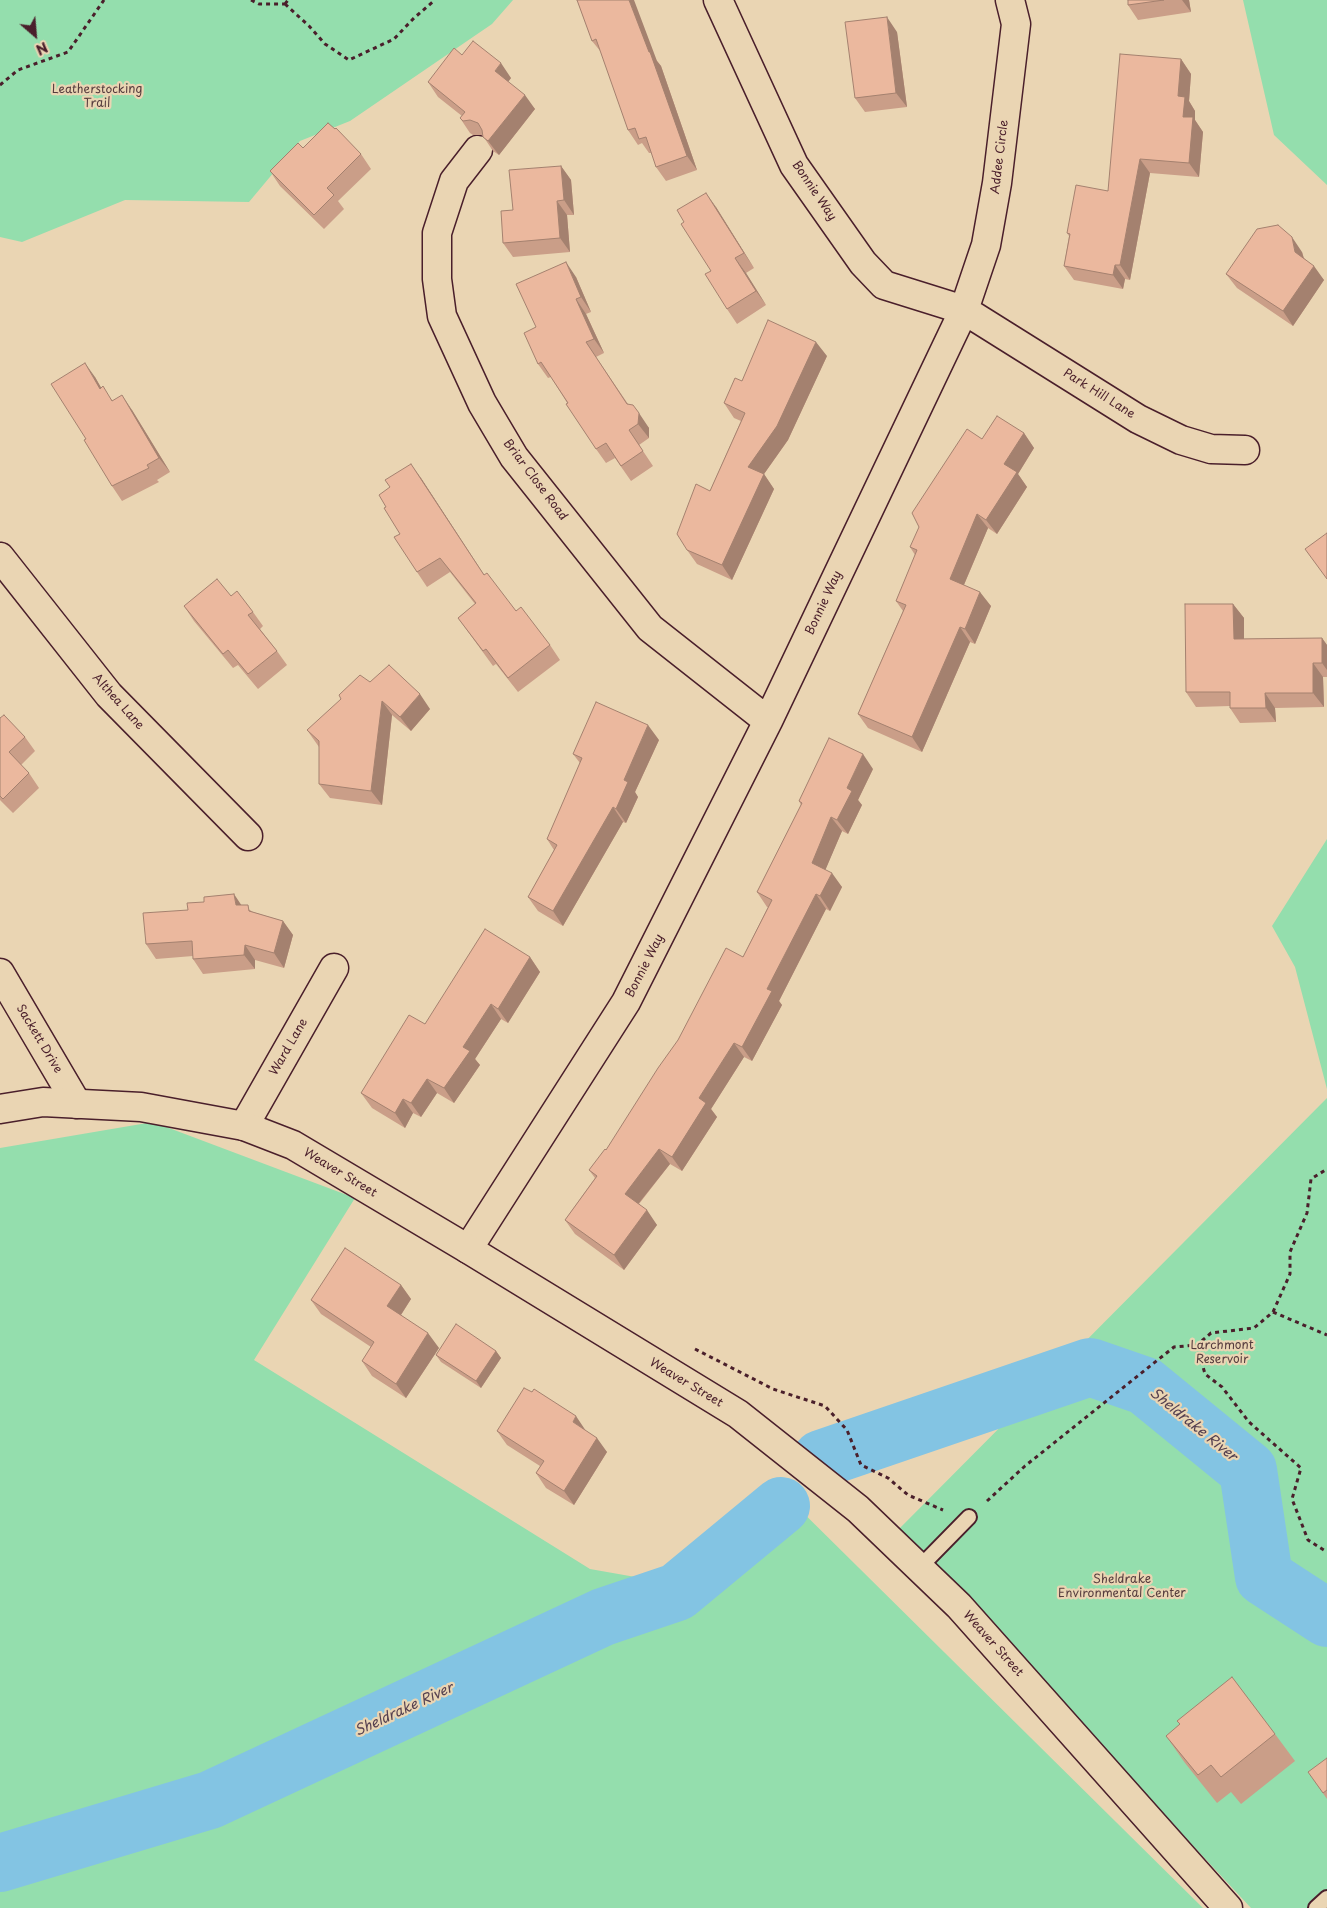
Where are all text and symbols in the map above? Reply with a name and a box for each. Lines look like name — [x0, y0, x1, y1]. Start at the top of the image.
north arrow — [10, 10, 60, 60]
text: N — [32, 37, 52, 61]
park label: Leatherstocking Trail — [52, 83, 142, 111]
street label: Addee Circle — [988, 119, 1012, 195]
street label: Bonnie Way — [789, 158, 839, 224]
street label: Park Hill Lane — [1060, 366, 1138, 422]
street label: Briar Close Road — [500, 437, 570, 523]
street label: Bonnie Way — [803, 569, 845, 637]
street label: Althea Lane — [89, 671, 147, 733]
street label: Bonnie Way — [623, 932, 667, 1000]
street label: Sackett Drive — [13, 1002, 65, 1076]
street label: Ward Lane — [267, 1016, 311, 1078]
street label: Weaver Street — [301, 1145, 379, 1201]
park label: Larchmont Reservoir — [1190, 1339, 1254, 1367]
street label: Weaver Street — [647, 1355, 725, 1411]
water label: Sheldrake River — [1146, 1385, 1240, 1465]
park label: Sheldrake Environmental Center — [1058, 1573, 1186, 1601]
street label: Weaver Street — [960, 1608, 1026, 1680]
water label: Sheldrake River — [352, 1680, 456, 1740]

